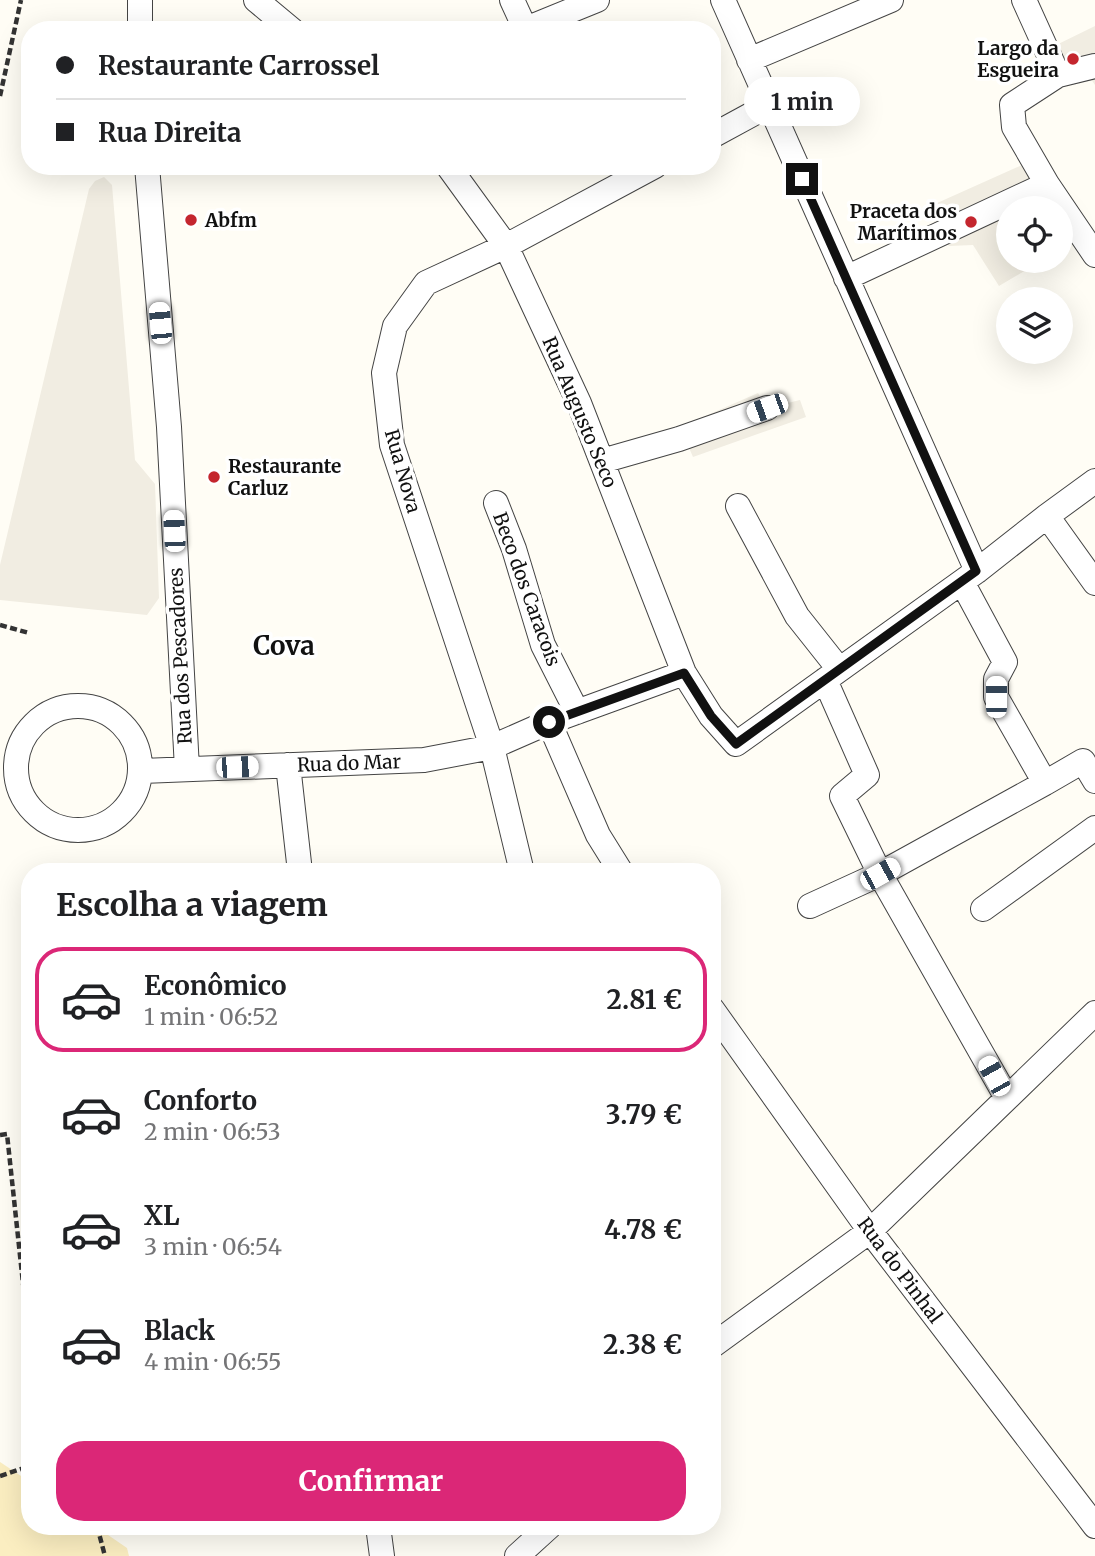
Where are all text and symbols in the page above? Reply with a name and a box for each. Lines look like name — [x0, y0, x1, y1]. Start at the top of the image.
place label: Largo da Esgueira — [977, 36, 1059, 82]
text: Restaurante Carrossel — [98, 49, 379, 82]
marker: Largo da Esgueira — [1065, 51, 1081, 67]
callout: 1 min — [744, 78, 860, 127]
text: 1 min — [771, 87, 833, 116]
text: Rua Direita — [98, 116, 242, 149]
route end — [786, 163, 818, 195]
map controls — [996, 196, 1073, 364]
button: locate — [996, 196, 1073, 273]
place label: Praceta dos Marítimos — [850, 199, 957, 245]
place label: Abfm — [204, 208, 257, 232]
marker: Abfm — [183, 212, 199, 228]
marker: Praceta dos Marítimos — [963, 214, 979, 230]
button: layers — [996, 287, 1073, 364]
car — [148, 301, 173, 345]
street label: Rua Augusto Seco — [537, 333, 623, 491]
car — [744, 391, 791, 425]
street label: Rua Nova — [380, 426, 426, 516]
place label: Restaurante Carluz — [228, 454, 341, 500]
marker: Restaurante Carluz — [206, 469, 222, 485]
car — [163, 509, 186, 553]
street label: Beco dos Caracois — [488, 509, 566, 669]
street label: Rua dos Pescadores — [163, 567, 197, 745]
district label: Cova — [253, 629, 315, 662]
car — [986, 676, 1007, 718]
route start — [533, 706, 565, 738]
street label: Rua do Mar — [296, 749, 402, 777]
car — [216, 756, 259, 778]
car — [857, 855, 904, 893]
text: Escolha a viagem — [56, 885, 328, 925]
icon: car — [60, 968, 123, 1031]
text: Econômico — [144, 969, 287, 1002]
text: 2.81 € — [606, 983, 682, 1016]
text: 1 min · 06:52 — [144, 1002, 278, 1031]
car — [975, 1053, 1014, 1099]
icon: car — [60, 1083, 123, 1146]
text: Conforto — [144, 1084, 257, 1117]
text: 3.79 € — [606, 1098, 682, 1131]
text: 2 min · 06:53 — [144, 1117, 281, 1146]
icon: car — [60, 1198, 123, 1261]
text: XL — [144, 1199, 180, 1232]
street label: Rua do Pinhal — [852, 1212, 948, 1328]
text: 4.78 € — [604, 1213, 682, 1246]
text: 3 min · 06:54 — [144, 1232, 282, 1261]
icon: car — [60, 1313, 123, 1376]
text: Black — [144, 1314, 215, 1347]
text: 2.38 € — [603, 1328, 682, 1361]
text: 4 min · 06:55 — [144, 1347, 281, 1376]
button: Confirmar — [56, 1441, 686, 1521]

